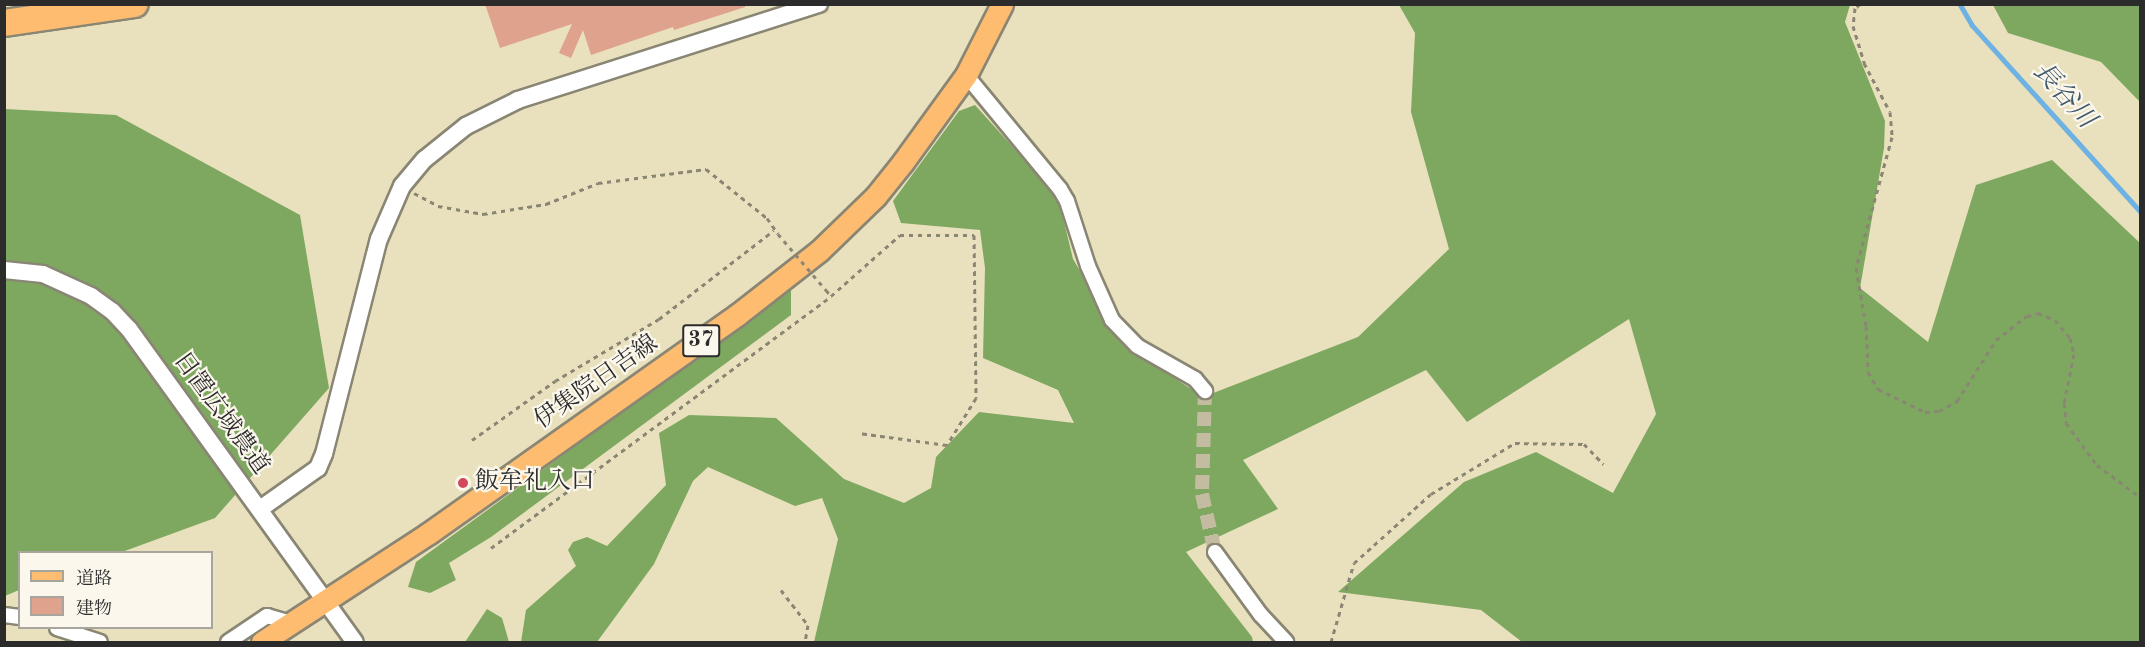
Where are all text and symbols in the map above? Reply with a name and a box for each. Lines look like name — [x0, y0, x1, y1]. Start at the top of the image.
water label: 長谷川 — [2025, 57, 2101, 135]
road number: 37 — [682, 322, 720, 360]
street label: 伊集院日吉線 — [530, 330, 664, 436]
street label: 日置広域農道 — [166, 347, 274, 481]
place label: 飯牟礼入口 — [475, 469, 595, 497]
marker: 飯牟礼入口 — [456, 476, 470, 490]
legend — [18, 551, 213, 629]
text: 道路 — [76, 570, 112, 588]
text: 建物 — [76, 600, 112, 618]

